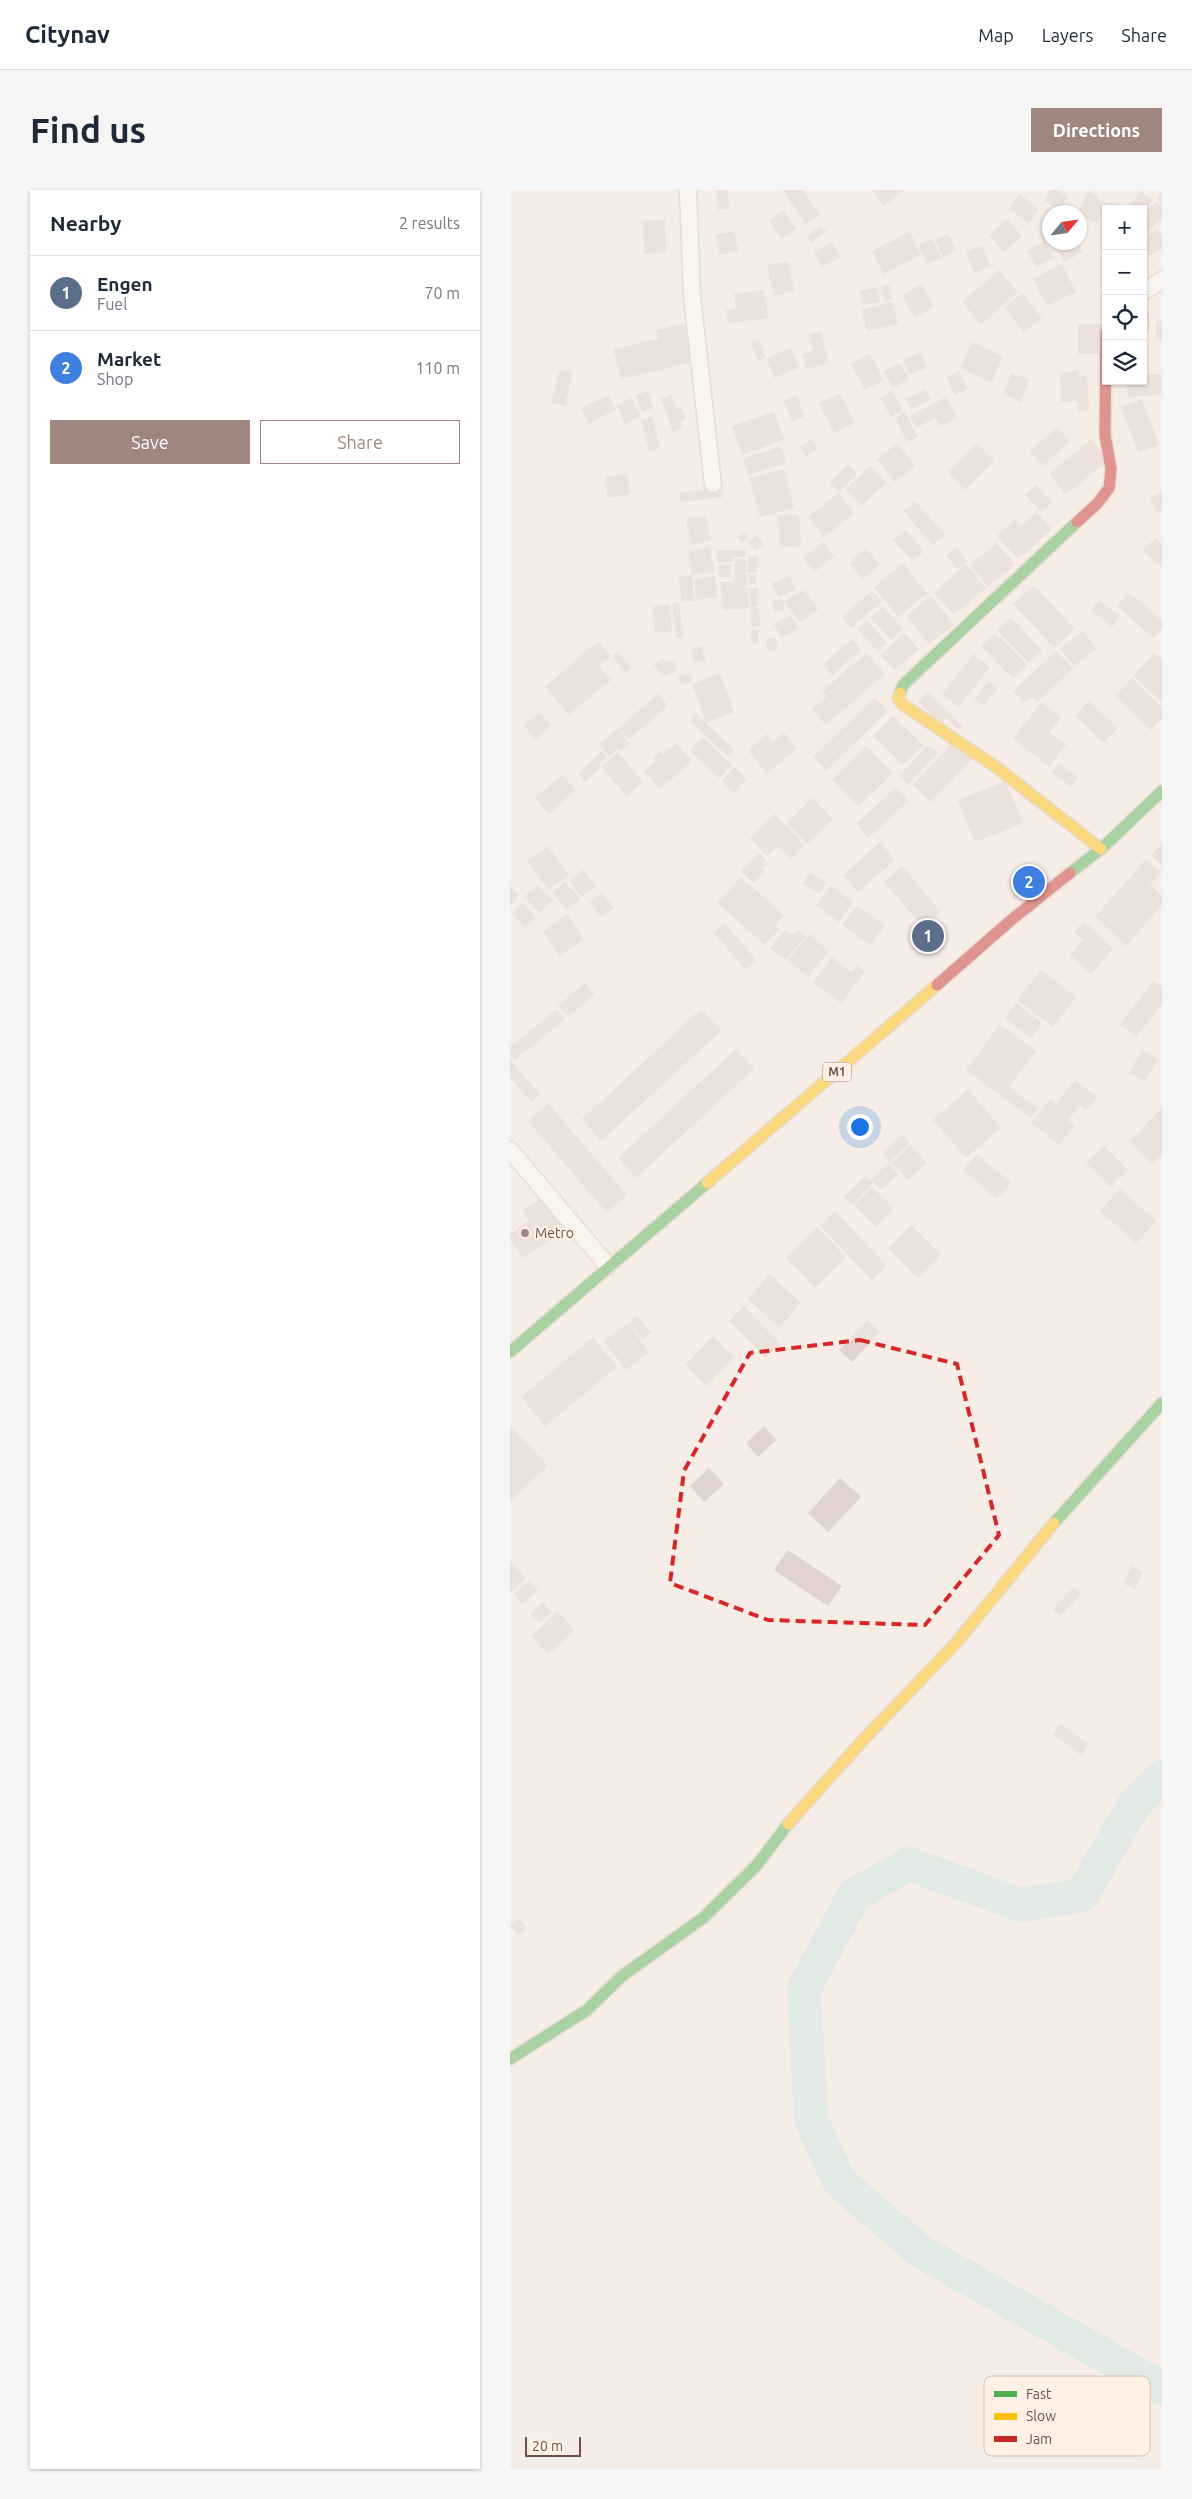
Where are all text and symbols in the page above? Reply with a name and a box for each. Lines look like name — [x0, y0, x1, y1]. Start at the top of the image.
text: Citynav — [25, 21, 110, 48]
text: Map — [978, 25, 1014, 45]
text: Layers — [1042, 25, 1093, 45]
text: Share — [1121, 25, 1167, 45]
button: Directions — [1031, 108, 1162, 152]
text: Find us — [30, 110, 146, 150]
north arrow — [1042, 205, 1087, 250]
map controls — [1102, 205, 1147, 385]
button: + — [1102, 205, 1147, 250]
text: Nearby — [50, 211, 121, 235]
text: 2 results — [399, 214, 460, 232]
button: − — [1102, 250, 1147, 295]
text: Engen — [97, 273, 153, 295]
text: 1 — [61, 284, 71, 302]
text: 70 m — [424, 284, 460, 302]
text: Fuel — [97, 295, 127, 313]
button: locate — [1102, 295, 1147, 340]
button: layers — [1102, 340, 1147, 385]
text: Market — [97, 348, 161, 370]
text: 2 — [61, 359, 71, 377]
text: 110 m — [415, 359, 460, 377]
text: Shop — [97, 370, 133, 388]
button: Save — [50, 420, 250, 464]
button: Share — [260, 420, 460, 464]
pin: 2 — [1013, 863, 1045, 901]
pin: 1 — [912, 917, 944, 955]
road number: M1 — [823, 1062, 851, 1082]
your location — [847, 1114, 873, 1140]
place label: Metro — [535, 1225, 574, 1241]
marker: Metro — [519, 1227, 531, 1239]
legend — [984, 2376, 1150, 2456]
text: Fast — [1026, 2386, 1052, 2402]
text: Slow — [1026, 2408, 1056, 2424]
text: Jam — [1026, 2431, 1052, 2447]
scale bar — [525, 2434, 581, 2457]
text: 20 m — [532, 2438, 563, 2454]

